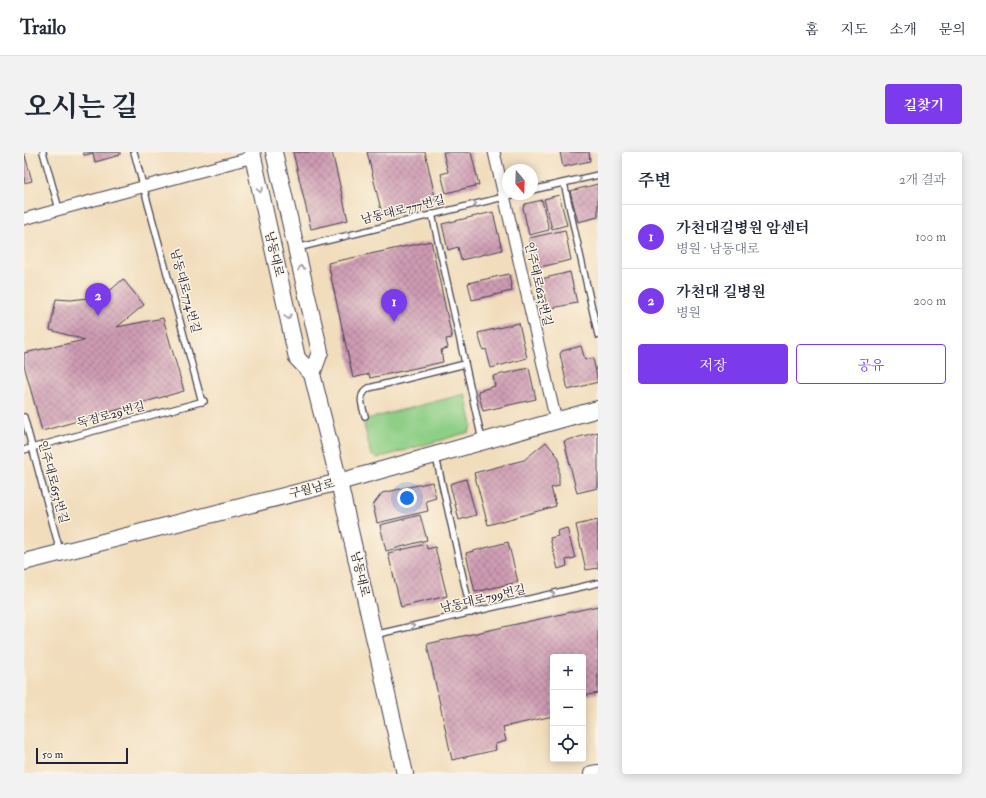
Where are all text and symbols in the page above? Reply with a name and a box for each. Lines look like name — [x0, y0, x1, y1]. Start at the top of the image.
text: Trailo — [20, 16, 66, 40]
text: 홈 — [805, 21, 819, 38]
text: 지도 — [841, 21, 868, 38]
text: 소개 — [890, 21, 917, 38]
text: 문의 — [939, 21, 966, 38]
button: 길찾기 — [885, 84, 962, 124]
text: 오시는 길 — [24, 90, 138, 125]
north arrow — [502, 164, 538, 200]
text: 주변 — [638, 170, 671, 191]
text: 2개 결과 — [899, 172, 946, 188]
one-way arrow — [575, 176, 582, 184]
one-way arrow — [256, 187, 264, 193]
street label: 남동대로777번길 — [359, 192, 447, 228]
one-way arrow — [471, 200, 477, 208]
text: 가천대길병원 암센터 — [676, 219, 810, 238]
text: 1 — [649, 229, 653, 245]
text: 100 m — [915, 229, 946, 245]
street label: 남동대로 — [261, 230, 287, 279]
one-way arrow — [344, 231, 351, 240]
street label: 인주대로623번길 — [521, 240, 555, 328]
text: 병원 · 남동대로 — [676, 241, 759, 257]
street label: 남동대로774번길 — [167, 247, 203, 335]
one-way arrow — [298, 265, 306, 272]
pin: 2 — [85, 283, 111, 316]
text: 가천대 길병원 — [676, 283, 766, 302]
pin: 1 — [381, 289, 407, 322]
text: 2 — [648, 293, 654, 309]
text: 200 m — [913, 293, 946, 309]
text: 병원 — [676, 305, 701, 321]
one-way arrow — [284, 314, 292, 320]
button: 저장 — [638, 344, 788, 384]
button: 공유 — [796, 344, 946, 384]
street label: 독점로29번길 — [75, 399, 147, 431]
street label: 인주대로653번길 — [35, 439, 71, 525]
street label: 구월남로 — [288, 476, 337, 502]
your location — [397, 488, 417, 508]
street label: 남동대로 — [347, 550, 373, 599]
street label: 남동대로799번길 — [439, 582, 527, 616]
one-way arrow — [548, 590, 555, 599]
one-way arrow — [408, 623, 415, 631]
map controls — [550, 654, 586, 762]
button: + — [550, 654, 586, 690]
button: − — [550, 690, 586, 726]
button: locate — [550, 726, 586, 762]
scale bar — [36, 746, 128, 765]
text: 50 m — [42, 748, 63, 761]

